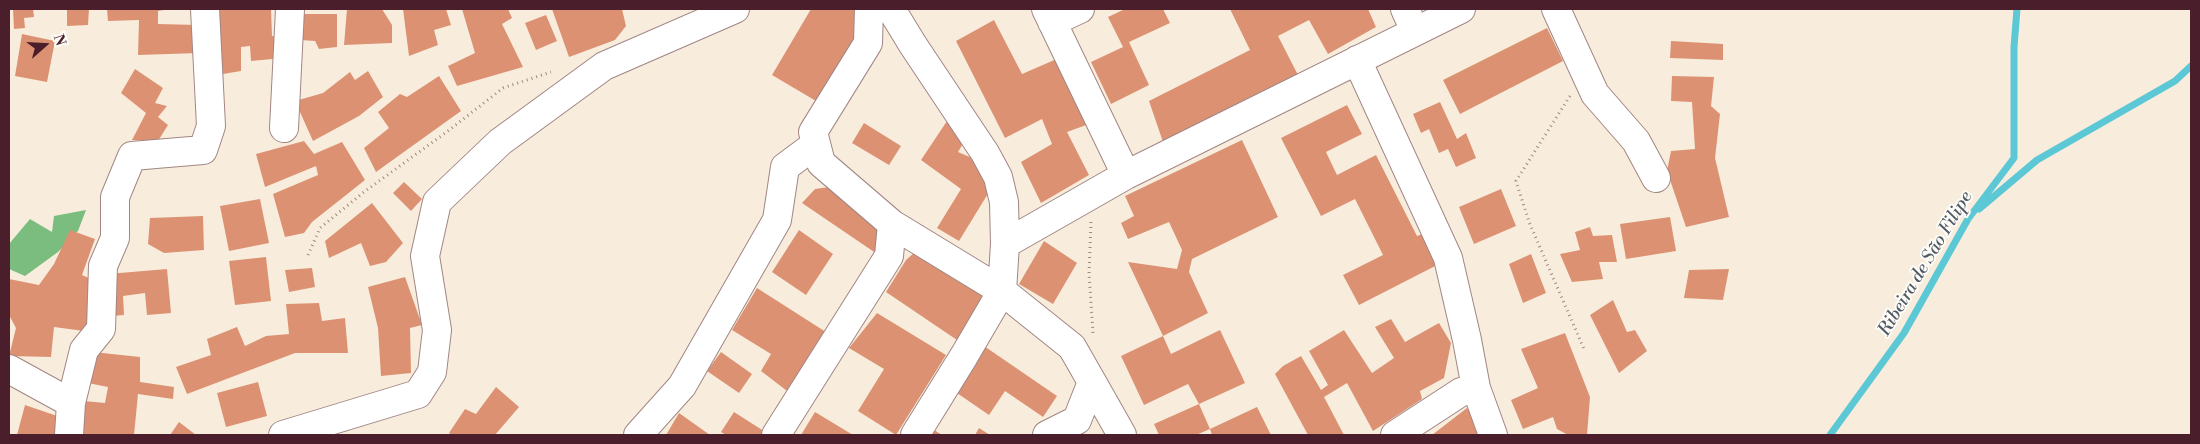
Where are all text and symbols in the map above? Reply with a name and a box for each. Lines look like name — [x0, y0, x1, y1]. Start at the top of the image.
north arrow — [20, 20, 70, 70]
text: N — [49, 32, 69, 48]
water label: Ribeira de São Filipe — [1874, 188, 1978, 340]

